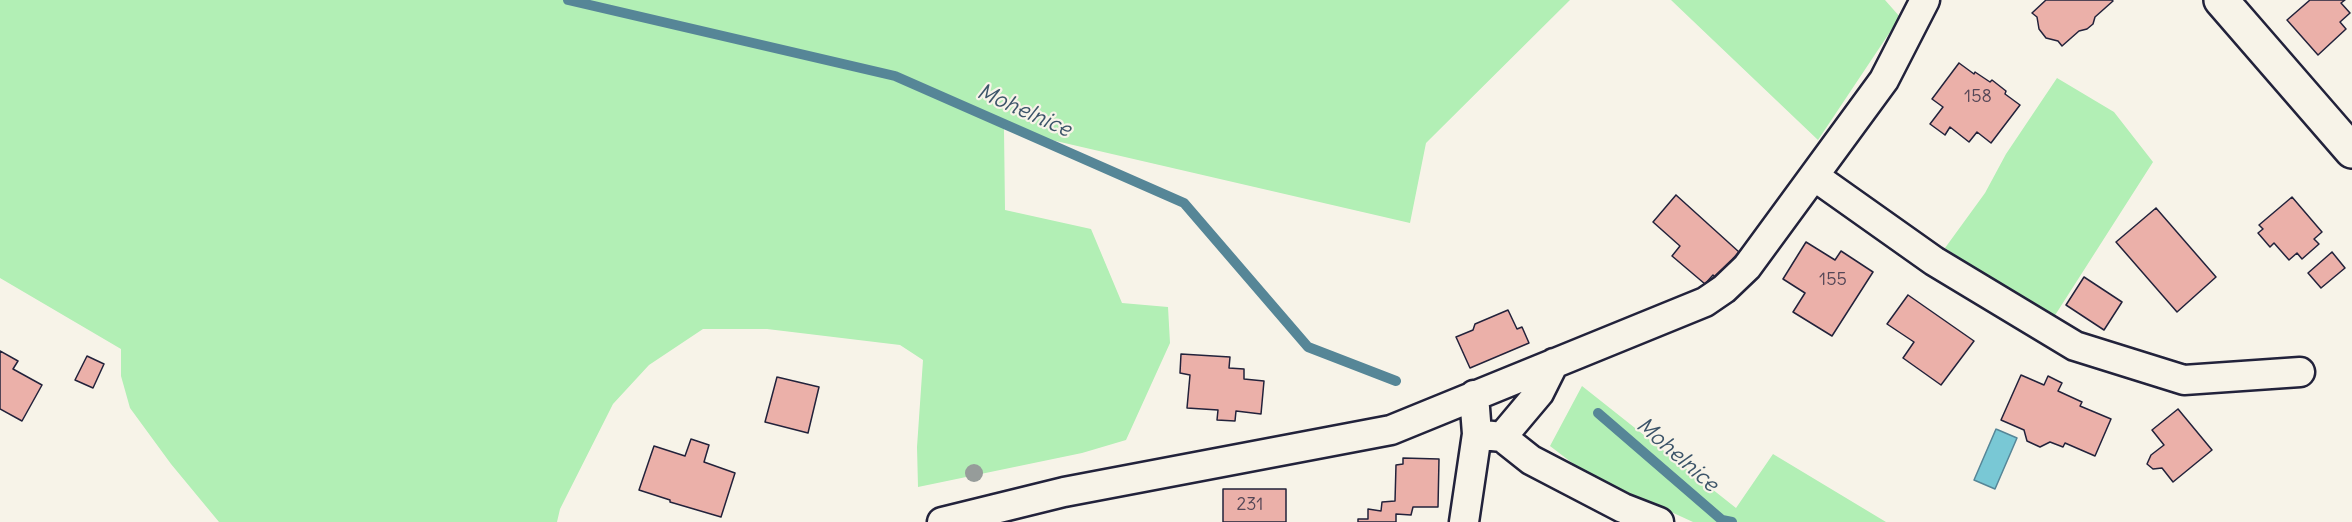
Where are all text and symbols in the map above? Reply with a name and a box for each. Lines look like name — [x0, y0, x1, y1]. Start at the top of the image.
water label: Mohelnice — [973, 79, 1075, 143]
house number: 158 — [1964, 86, 1992, 108]
house number: 155 — [1819, 269, 1847, 291]
water label: Mohelnice — [1631, 412, 1723, 498]
house number: 231 — [1236, 494, 1264, 516]

